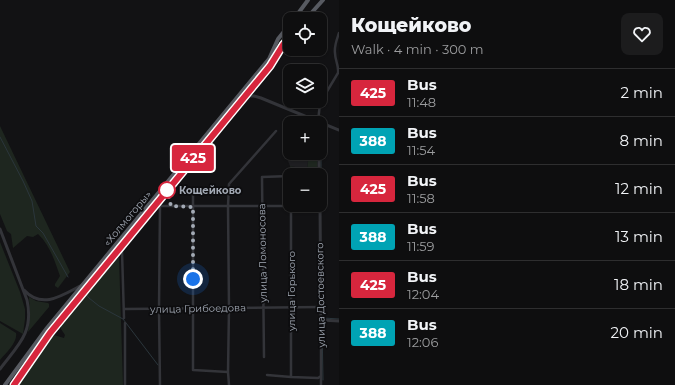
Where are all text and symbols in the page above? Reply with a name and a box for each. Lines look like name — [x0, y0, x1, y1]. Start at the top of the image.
map controls — [283, 12, 327, 212]
button: locate — [283, 12, 327, 56]
button: heart — [621, 13, 663, 55]
text: Кощейково — [351, 14, 471, 37]
text: Walk · 4 min · 300 m — [351, 41, 484, 57]
button: layers — [283, 64, 327, 108]
text: Bus — [407, 75, 437, 94]
text: 2 min — [620, 83, 663, 102]
text: 425 — [360, 84, 386, 102]
text: 11:48 — [407, 94, 436, 110]
button: + — [283, 116, 327, 160]
text: Bus — [407, 123, 437, 142]
text: 8 min — [619, 131, 663, 150]
text: 388 — [360, 132, 386, 150]
text: 11:54 — [407, 142, 435, 158]
line badge: 425 — [170, 145, 216, 171]
text: 425 — [180, 149, 206, 167]
button: − — [283, 168, 327, 212]
text: Bus — [407, 171, 437, 190]
text: 12 min — [615, 179, 663, 198]
text: 425 — [360, 180, 386, 198]
marker: Кощейково — [158, 181, 176, 199]
place label: Кощейково — [179, 184, 242, 197]
street label: «Холмогоры» — [100, 188, 154, 249]
text: 11:58 — [407, 190, 435, 206]
street label: улица Ломоносова — [255, 203, 270, 304]
text: Bus — [407, 219, 437, 238]
text: 13 min — [615, 227, 663, 246]
text: 388 — [360, 228, 386, 246]
text: 11:59 — [407, 238, 434, 254]
street label: улица Достоевского — [313, 242, 328, 349]
street label: улица Горького — [285, 251, 298, 332]
text: Bus — [407, 267, 437, 286]
your location — [183, 269, 203, 289]
text: 18 min — [614, 275, 663, 294]
text: 425 — [360, 276, 386, 294]
text: 12:04 — [407, 286, 439, 302]
street label: улица Грибоедова — [149, 301, 246, 316]
text: Bus — [407, 315, 437, 334]
text: 20 min — [611, 323, 663, 342]
text: 388 — [360, 324, 386, 342]
text: 12:06 — [407, 334, 438, 350]

